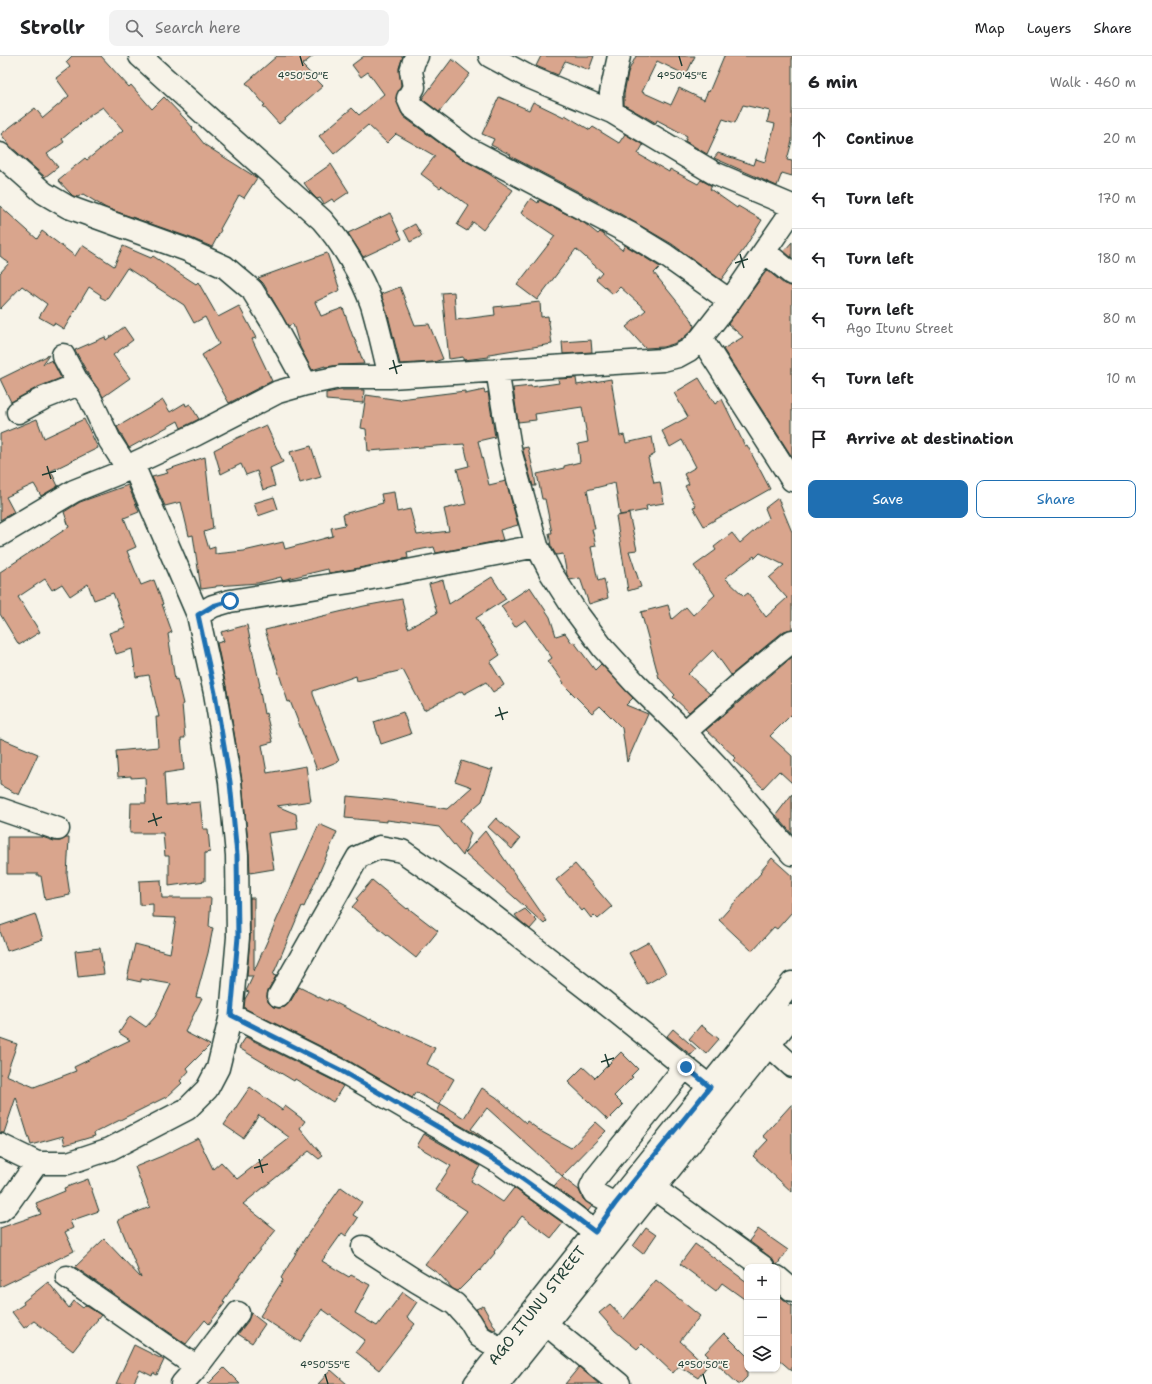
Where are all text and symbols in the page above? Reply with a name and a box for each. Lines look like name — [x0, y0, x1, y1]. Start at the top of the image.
search box — [109, 10, 389, 46]
text: Strollr — [20, 15, 85, 40]
icon: search — [123, 17, 145, 39]
text: Search here — [155, 18, 241, 38]
text: Map — [975, 19, 1005, 37]
text: Layers — [1027, 19, 1071, 37]
text: Share — [1093, 19, 1132, 37]
text: 4°50'50"E — [277, 69, 329, 82]
text: 4°50'45"E — [657, 69, 707, 82]
text: 6 min — [808, 71, 858, 93]
text: Walk · 460 m — [1050, 74, 1136, 91]
icon: ahead — [808, 128, 830, 150]
text: Continue — [846, 129, 914, 149]
text: 20 m — [1103, 130, 1136, 147]
icon: left — [808, 188, 830, 210]
text: Turn left — [846, 189, 914, 209]
text: 170 m — [1098, 190, 1136, 207]
icon: left — [808, 248, 830, 270]
text: Turn left — [846, 249, 914, 269]
text: 180 m — [1097, 250, 1136, 267]
text: Turn left — [846, 300, 914, 320]
icon: left — [808, 308, 830, 330]
text: 80 m — [1102, 310, 1136, 327]
text: Ago Itunu Street — [846, 320, 953, 337]
icon: left — [808, 368, 830, 390]
text: Turn left — [846, 369, 914, 389]
text: 10 m — [1106, 370, 1136, 387]
icon: arrive — [808, 428, 830, 450]
text: Arrive at destination — [846, 429, 1014, 449]
button: Save — [808, 480, 968, 518]
button: Share — [976, 480, 1136, 518]
route start — [221, 592, 239, 610]
route end — [677, 1058, 695, 1076]
street label: AGO ITUNU STREET — [484, 1242, 590, 1369]
map controls — [744, 1264, 780, 1372]
button: + — [744, 1264, 780, 1300]
button: − — [744, 1300, 780, 1336]
button: layers — [744, 1336, 780, 1372]
text: 4°50'55"E — [300, 1358, 350, 1371]
text: 4°50'50"E — [677, 1358, 729, 1371]

